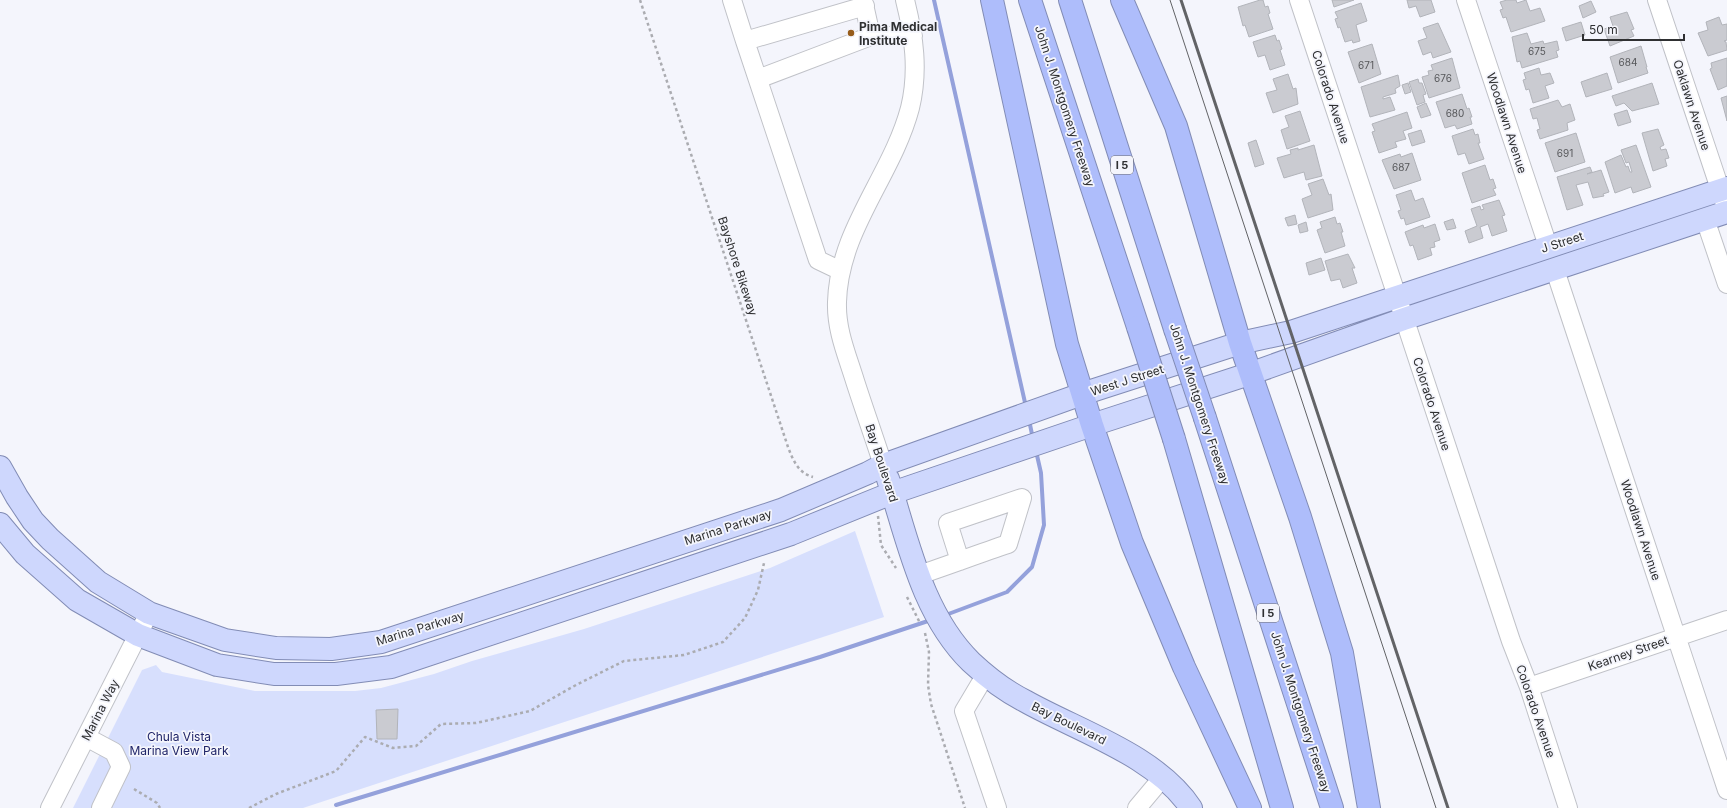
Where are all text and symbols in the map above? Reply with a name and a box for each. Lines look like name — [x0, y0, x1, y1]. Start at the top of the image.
scale bar — [1583, 16, 1684, 42]
place label: Pima Medical Institute — [859, 19, 937, 48]
text: 50 m — [1589, 22, 1618, 37]
street label: John J. Montgomery Freeway — [1032, 23, 1098, 189]
marker: Pima Medical Institute — [846, 28, 856, 38]
house number: 675 — [1528, 45, 1546, 57]
street label: Colorado Avenue — [1309, 48, 1353, 146]
house number: 684 — [1619, 56, 1637, 68]
street label: Oaklawn Avenue — [1670, 58, 1714, 152]
house number: 671 — [1358, 59, 1374, 71]
street label: Woodlawn Avenue — [1484, 71, 1530, 175]
house number: 676 — [1434, 72, 1452, 84]
house number: 680 — [1446, 107, 1464, 119]
house number: 691 — [1557, 147, 1573, 159]
road number: I 5 — [1111, 156, 1133, 174]
house number: 687 — [1392, 161, 1410, 173]
street label: Bayshore Bikeway — [715, 214, 761, 318]
street label: J Street — [1539, 228, 1585, 256]
street label: John J. Montgomery Freeway — [1167, 321, 1233, 487]
street label: Colorado Avenue — [1410, 355, 1454, 453]
street label: West J Street — [1089, 361, 1165, 399]
street label: Bay Boulevard — [862, 422, 902, 504]
street label: Woodlawn Avenue — [1618, 478, 1664, 582]
street label: Marina Parkway — [682, 506, 774, 548]
road number: I 5 — [1257, 604, 1279, 622]
street label: Marina Parkway — [374, 607, 466, 649]
street label: John J. Montgomery Freeway — [1268, 629, 1334, 795]
street label: Kearney Street — [1586, 632, 1670, 674]
street label: Colorado Avenue — [1513, 663, 1559, 759]
street label: Marina Way — [78, 677, 122, 743]
street label: Bay Boulevard — [1029, 698, 1109, 748]
park label: Chula Vista Marina View Park — [129, 729, 229, 758]

